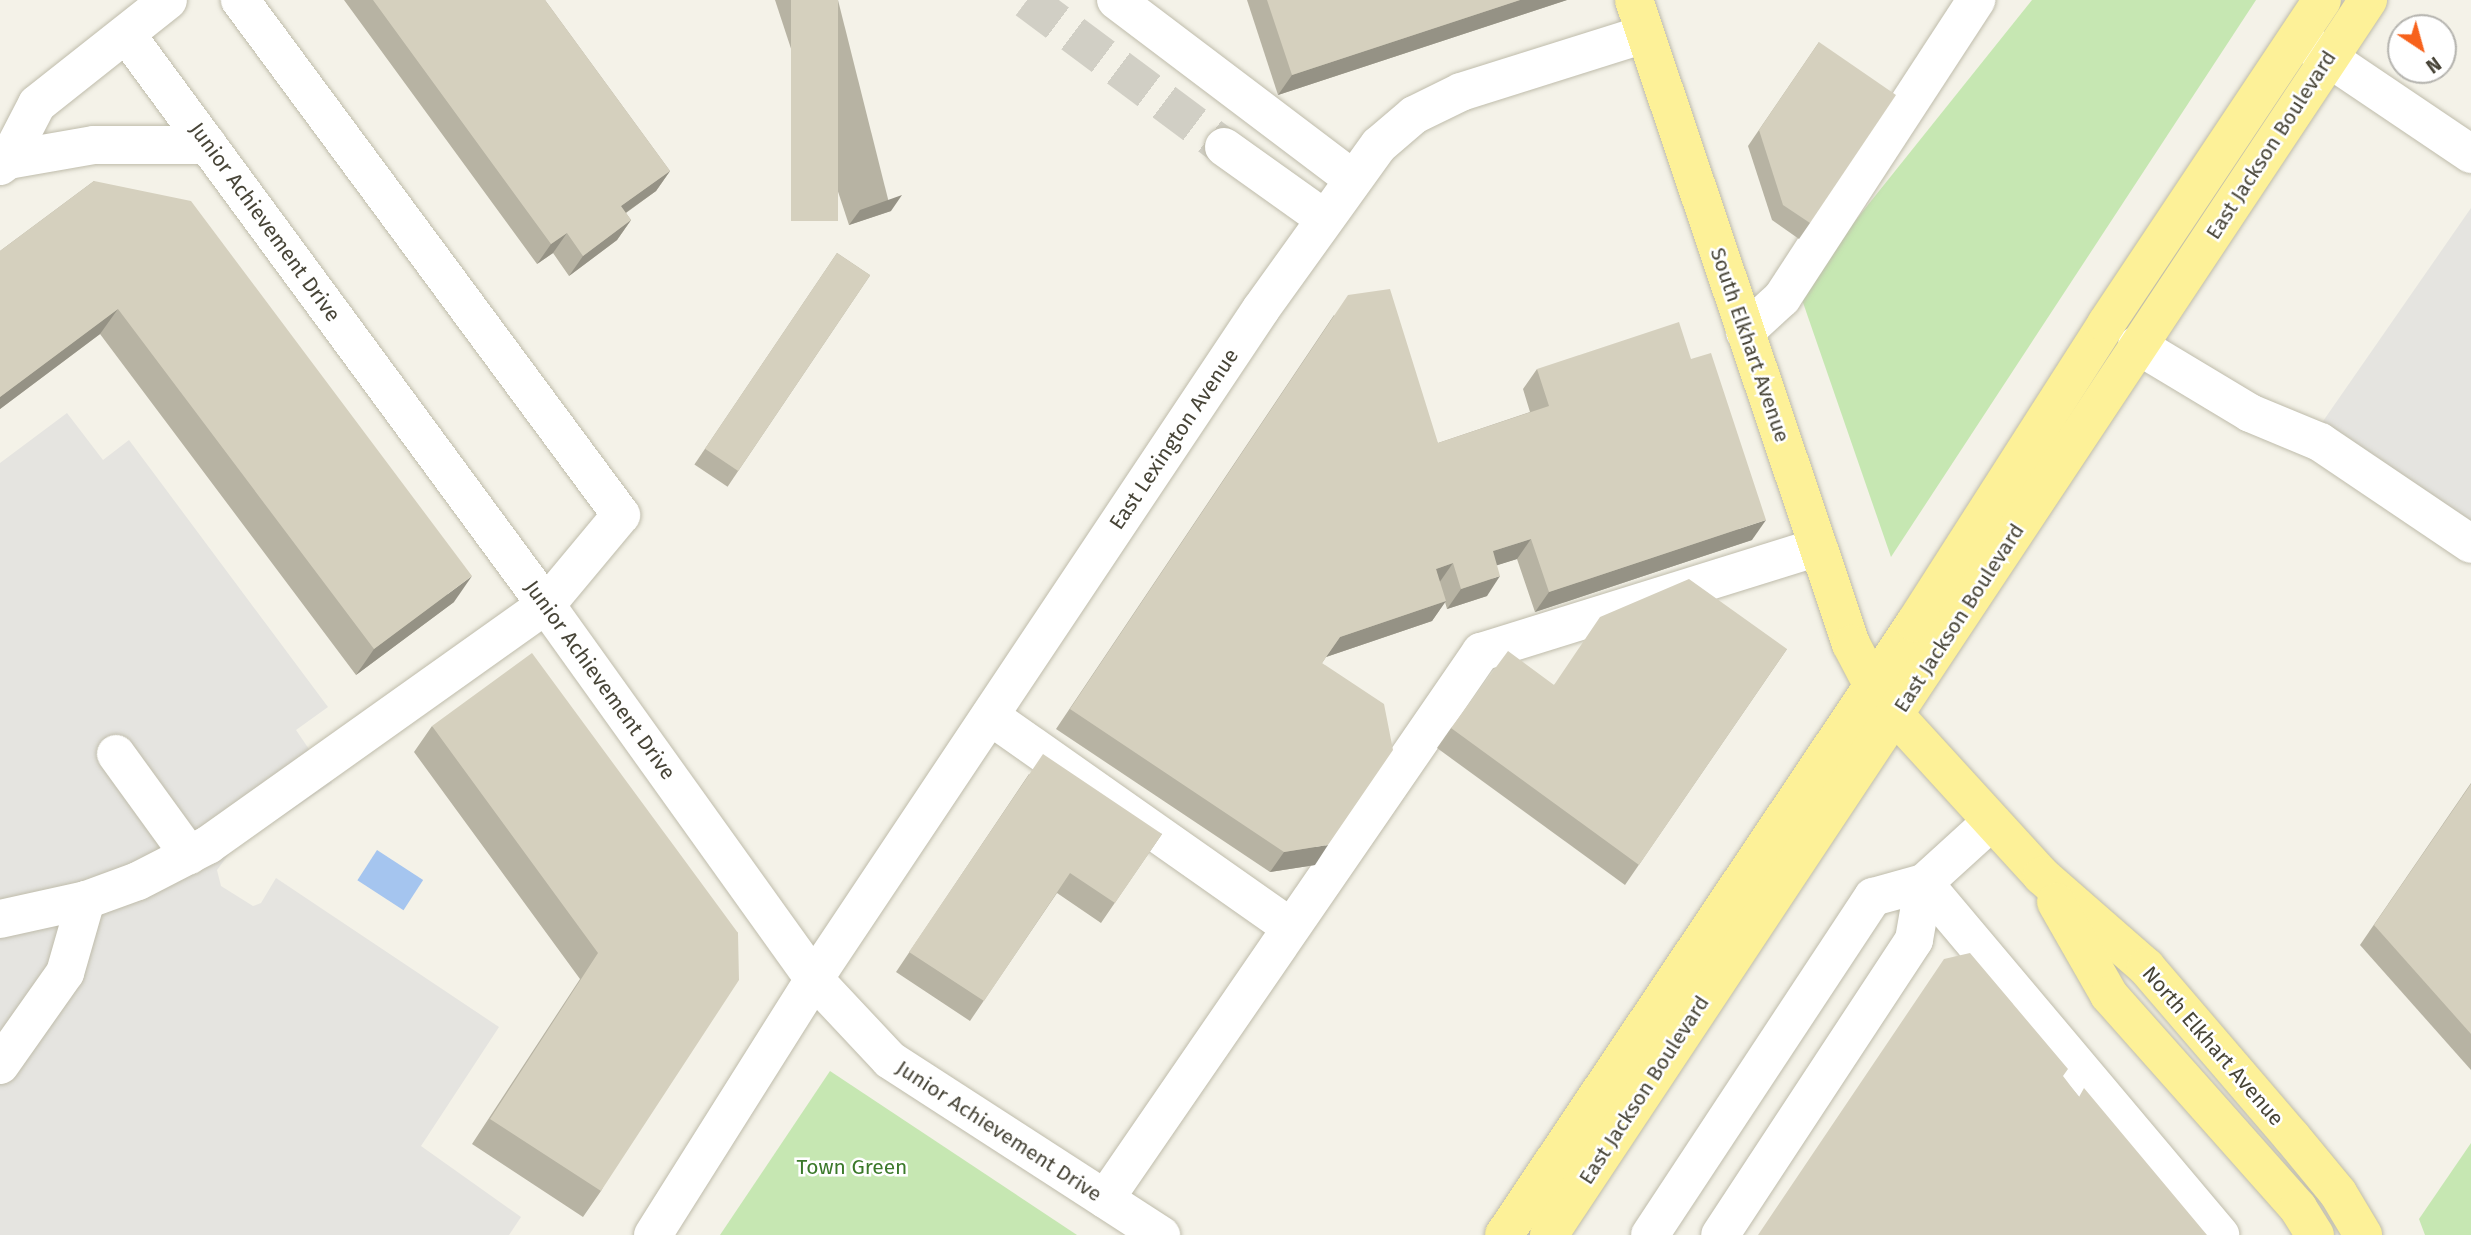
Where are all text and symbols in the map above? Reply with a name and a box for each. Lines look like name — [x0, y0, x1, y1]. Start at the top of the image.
north arrow — [2387, 14, 2457, 84]
street label: East Jackson Boulevard — [2201, 46, 2341, 244]
text: N — [2422, 52, 2445, 78]
street label: Junior Achievement Drive — [184, 117, 346, 327]
street label: South Elkhart Avenue — [1705, 244, 1795, 446]
street label: East Lexington Avenue — [1104, 344, 1244, 534]
street label: East Jackson Boulevard — [1889, 519, 2029, 717]
street label: Junior Achievement Drive — [519, 575, 681, 785]
street label: North Elkhart Avenue — [2137, 961, 2289, 1131]
street label: East Jackson Boulevard — [1574, 991, 1714, 1189]
street label: Junior Achievement Drive — [891, 1055, 1107, 1207]
park label: Town Green — [797, 1154, 907, 1180]

